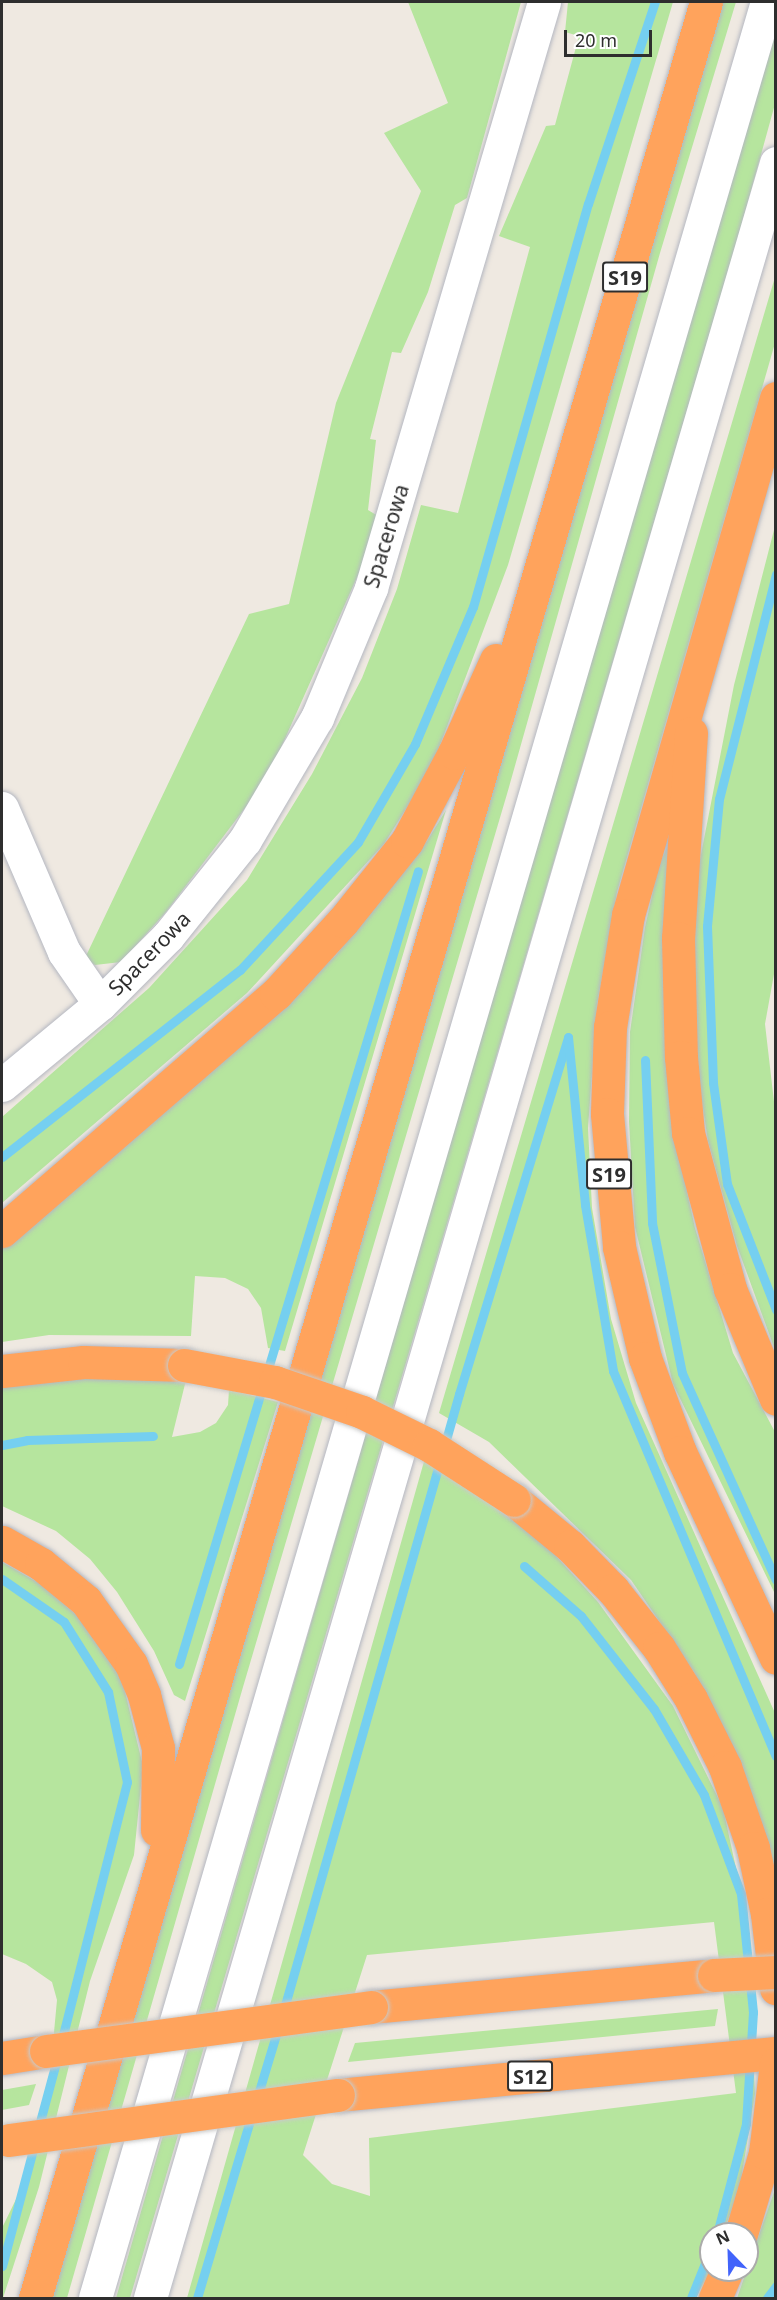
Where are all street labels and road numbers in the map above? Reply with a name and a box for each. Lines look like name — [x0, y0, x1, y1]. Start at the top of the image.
road number: S19 — [601, 260, 649, 294]
street label: Spacerowa — [358, 481, 414, 591]
street label: Spacerowa — [103, 906, 195, 1000]
road number: S19 — [585, 1157, 633, 1191]
road number: S12 — [506, 2059, 554, 2093]

